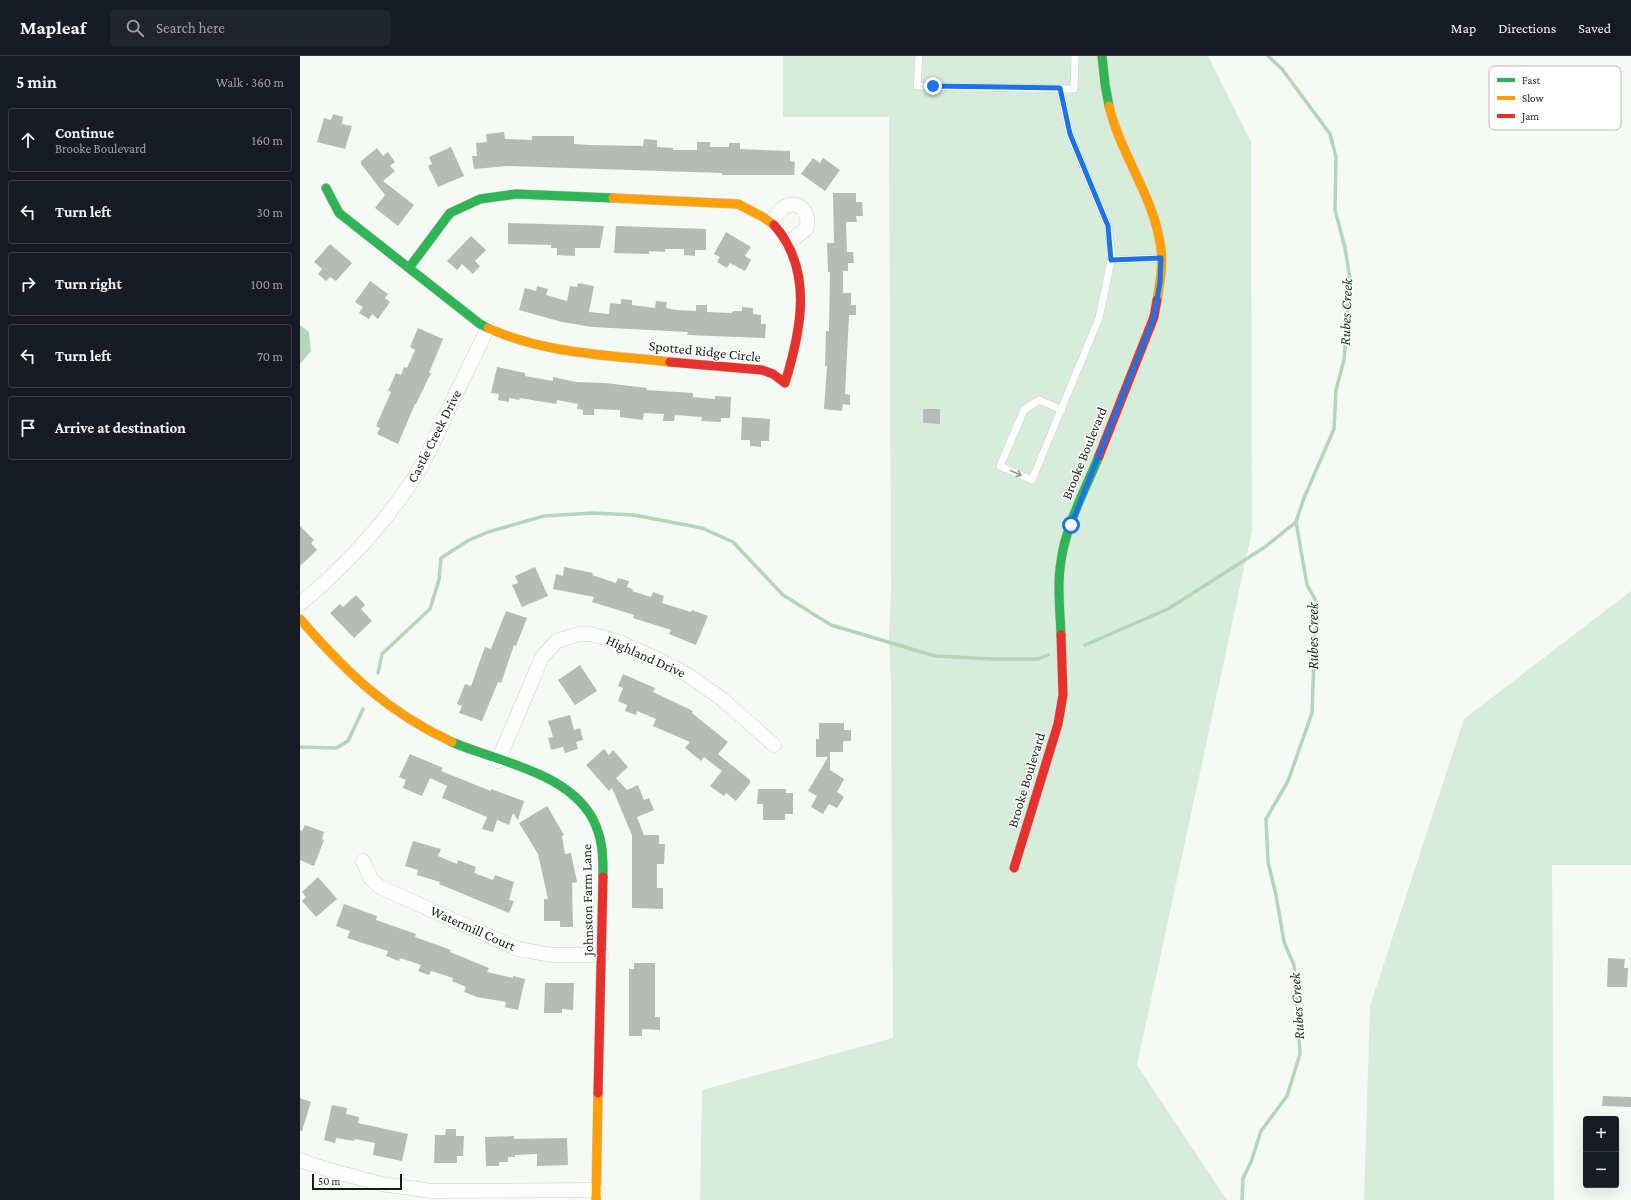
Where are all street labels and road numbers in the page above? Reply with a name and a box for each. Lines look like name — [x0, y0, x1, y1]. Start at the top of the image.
street label: Spotted Ridge Circle — [648, 337, 762, 365]
street label: Castle Creek Drive — [404, 387, 464, 485]
street label: Brooke Boulevard — [1058, 404, 1110, 502]
street label: Highland Drive — [604, 631, 688, 681]
street label: Brooke Boulevard — [1004, 730, 1048, 829]
street label: Johnston Farm Lane — [578, 844, 596, 958]
street label: Watermill Court — [428, 902, 518, 954]

